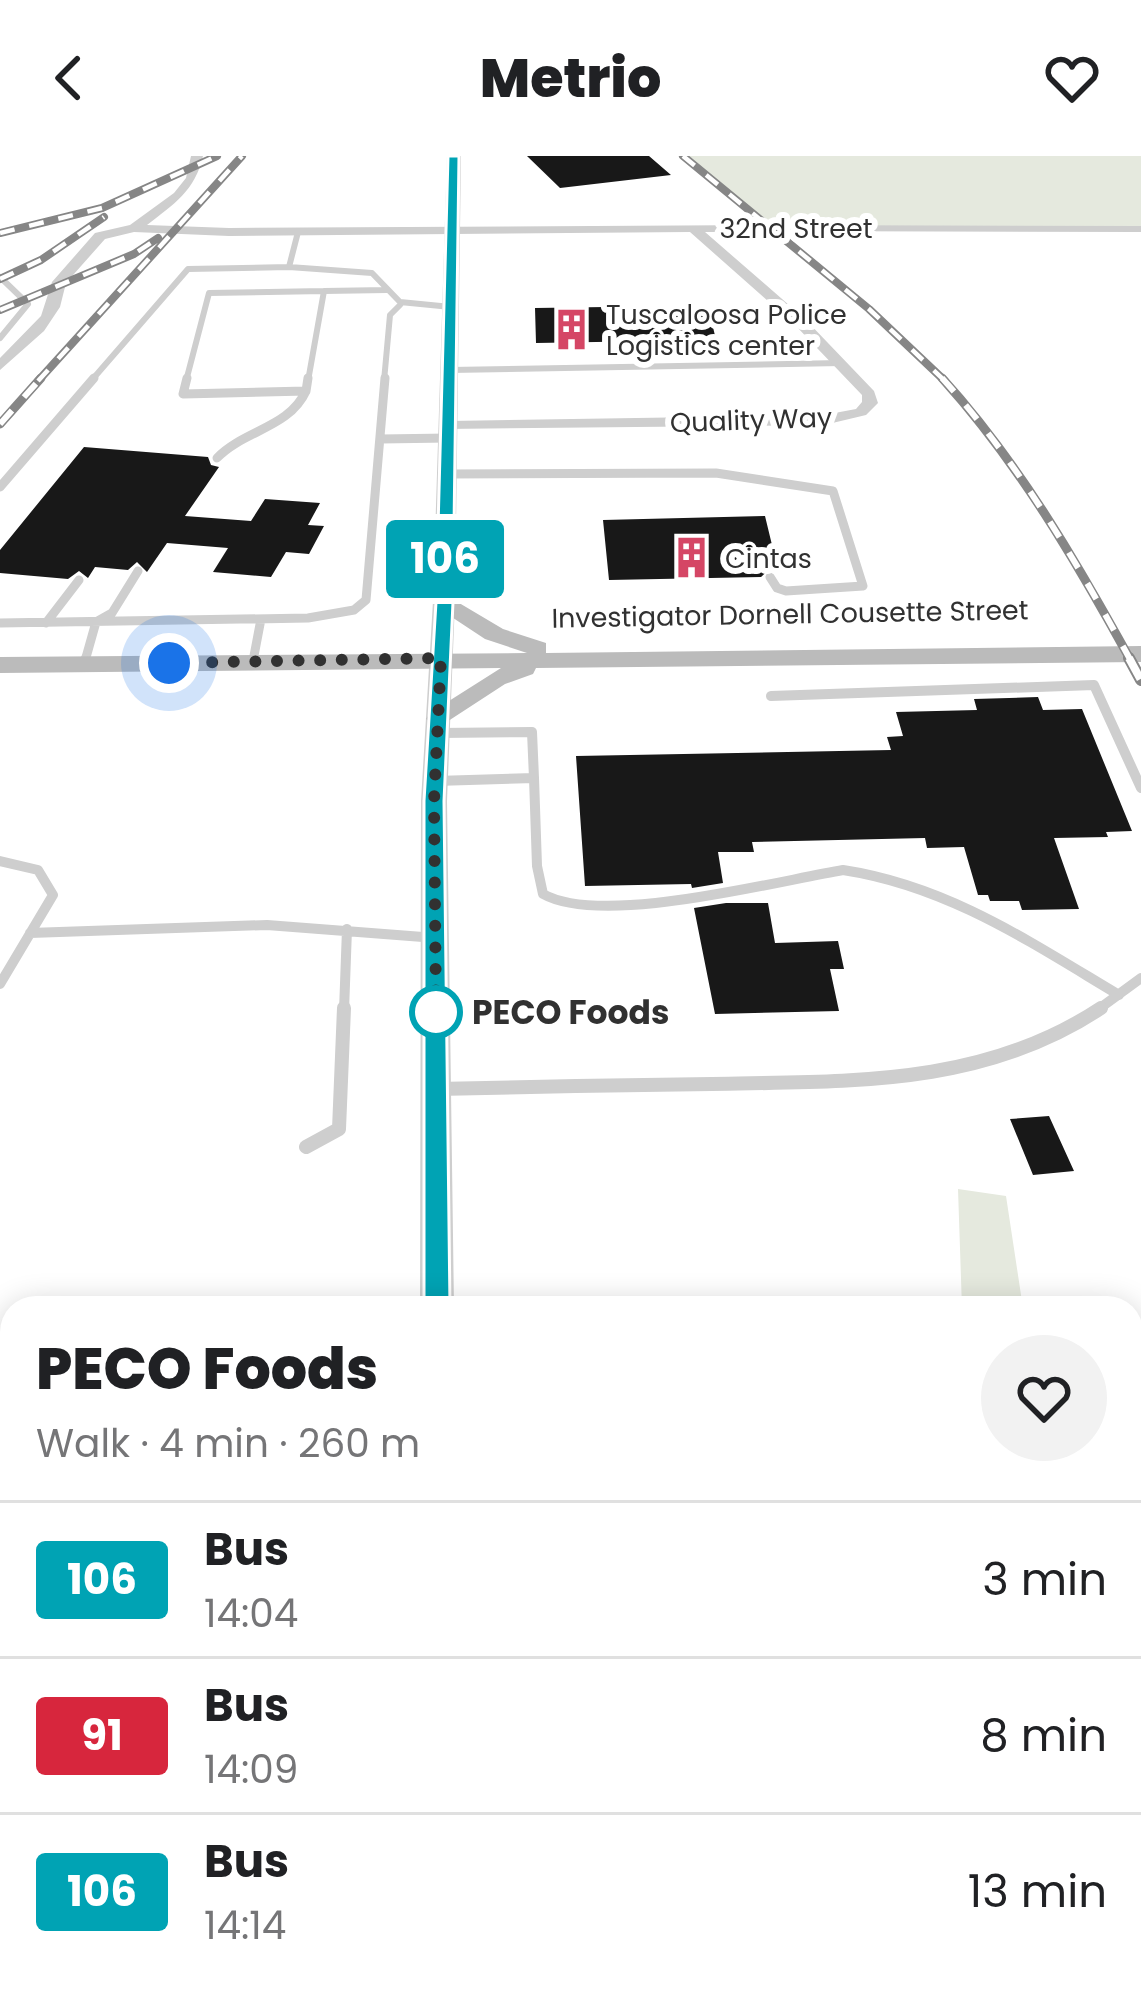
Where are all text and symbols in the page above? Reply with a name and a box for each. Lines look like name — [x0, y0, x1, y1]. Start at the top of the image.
text: Metrio — [480, 40, 661, 116]
icon: back — [36, 45, 102, 111]
icon: heart — [1039, 45, 1105, 111]
street label: 32nd Street — [719, 210, 873, 247]
place label: Tuscaloosa Police Logistics center — [606, 296, 847, 364]
building icon: Tuscaloosa Police Logistics center — [549, 307, 595, 353]
street label: Quality Way — [669, 399, 833, 441]
line badge: 106 — [376, 520, 514, 598]
text: 106 — [410, 529, 480, 588]
building icon: Cintas — [668, 535, 714, 581]
place label: Cintas — [725, 540, 812, 577]
street label: Investigator Dornell Cousette Street — [551, 591, 1029, 637]
your location — [139, 633, 199, 693]
marker: PECO Foods — [411, 987, 461, 1037]
place label: PECO Foods — [472, 989, 669, 1036]
text: PECO Foods — [36, 1329, 378, 1409]
button: heart — [981, 1335, 1107, 1461]
text: Walk · 4 min · 260 m — [36, 1416, 420, 1471]
text: Bus — [204, 1518, 289, 1581]
text: 3 min — [982, 1548, 1107, 1611]
text: 106 — [67, 1550, 137, 1609]
text: 14:04 — [204, 1586, 298, 1641]
text: Bus — [204, 1674, 289, 1737]
text: 8 min — [980, 1704, 1107, 1767]
text: 91 — [81, 1706, 123, 1765]
text: 14:09 — [204, 1742, 298, 1797]
text: Bus — [204, 1830, 289, 1893]
text: 13 min — [968, 1860, 1107, 1923]
text: 106 — [67, 1862, 137, 1921]
text: 14:14 — [204, 1898, 286, 1953]

